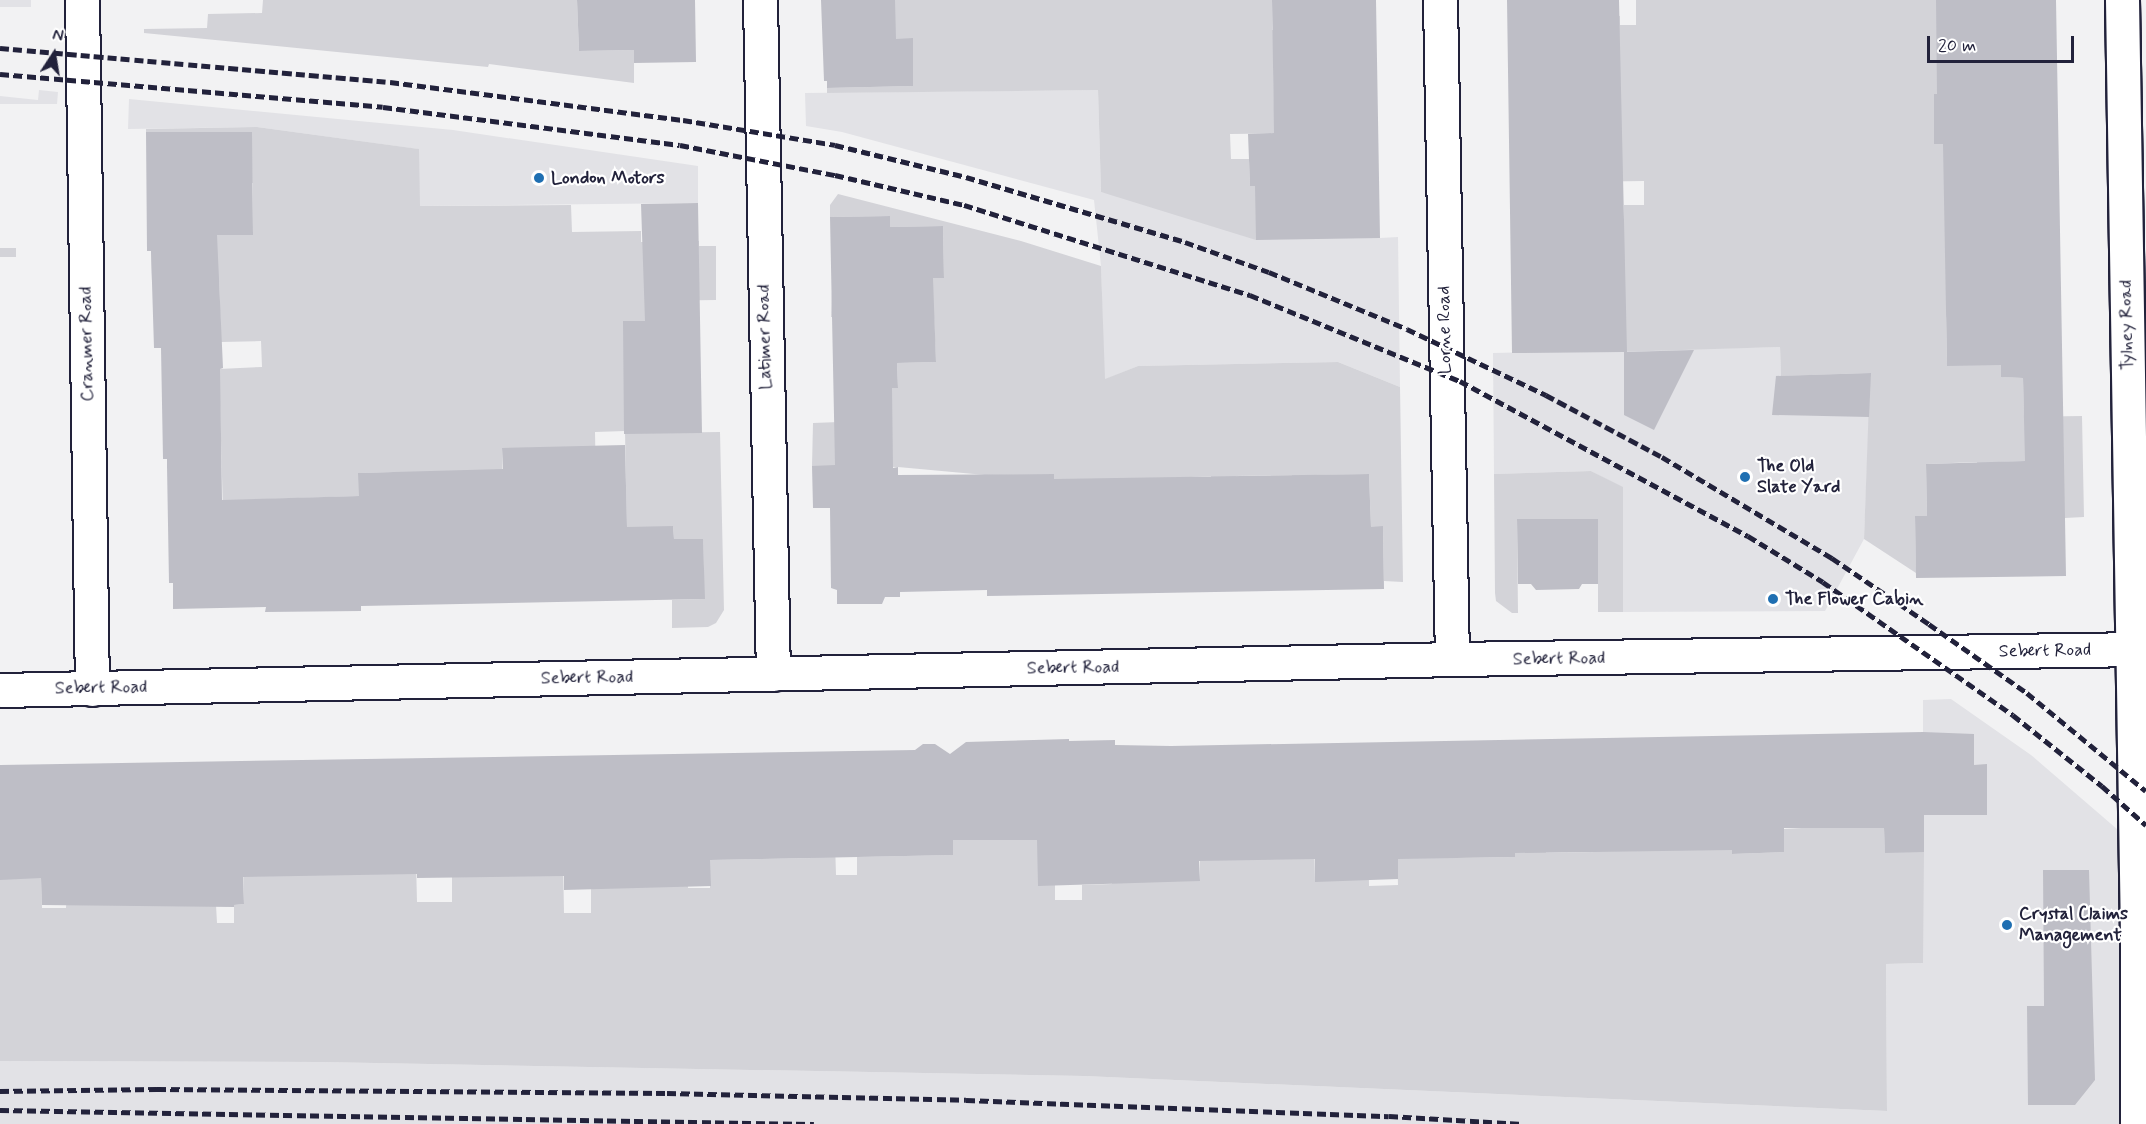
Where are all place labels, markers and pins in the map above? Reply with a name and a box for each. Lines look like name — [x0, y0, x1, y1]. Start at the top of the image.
place label: London Motors — [551, 167, 662, 189]
marker: London Motors — [532, 171, 546, 185]
place label: The Old Slate Yard — [1757, 456, 1839, 498]
marker: The Old Slate Yard — [1738, 470, 1752, 484]
place label: The Flower Cabin — [1785, 588, 1925, 610]
marker: The Flower Cabin — [1766, 592, 1780, 606]
place label: Crystal Claims Management — [2019, 904, 2136, 946]
marker: Crystal Claims Management — [2000, 918, 2014, 932]

